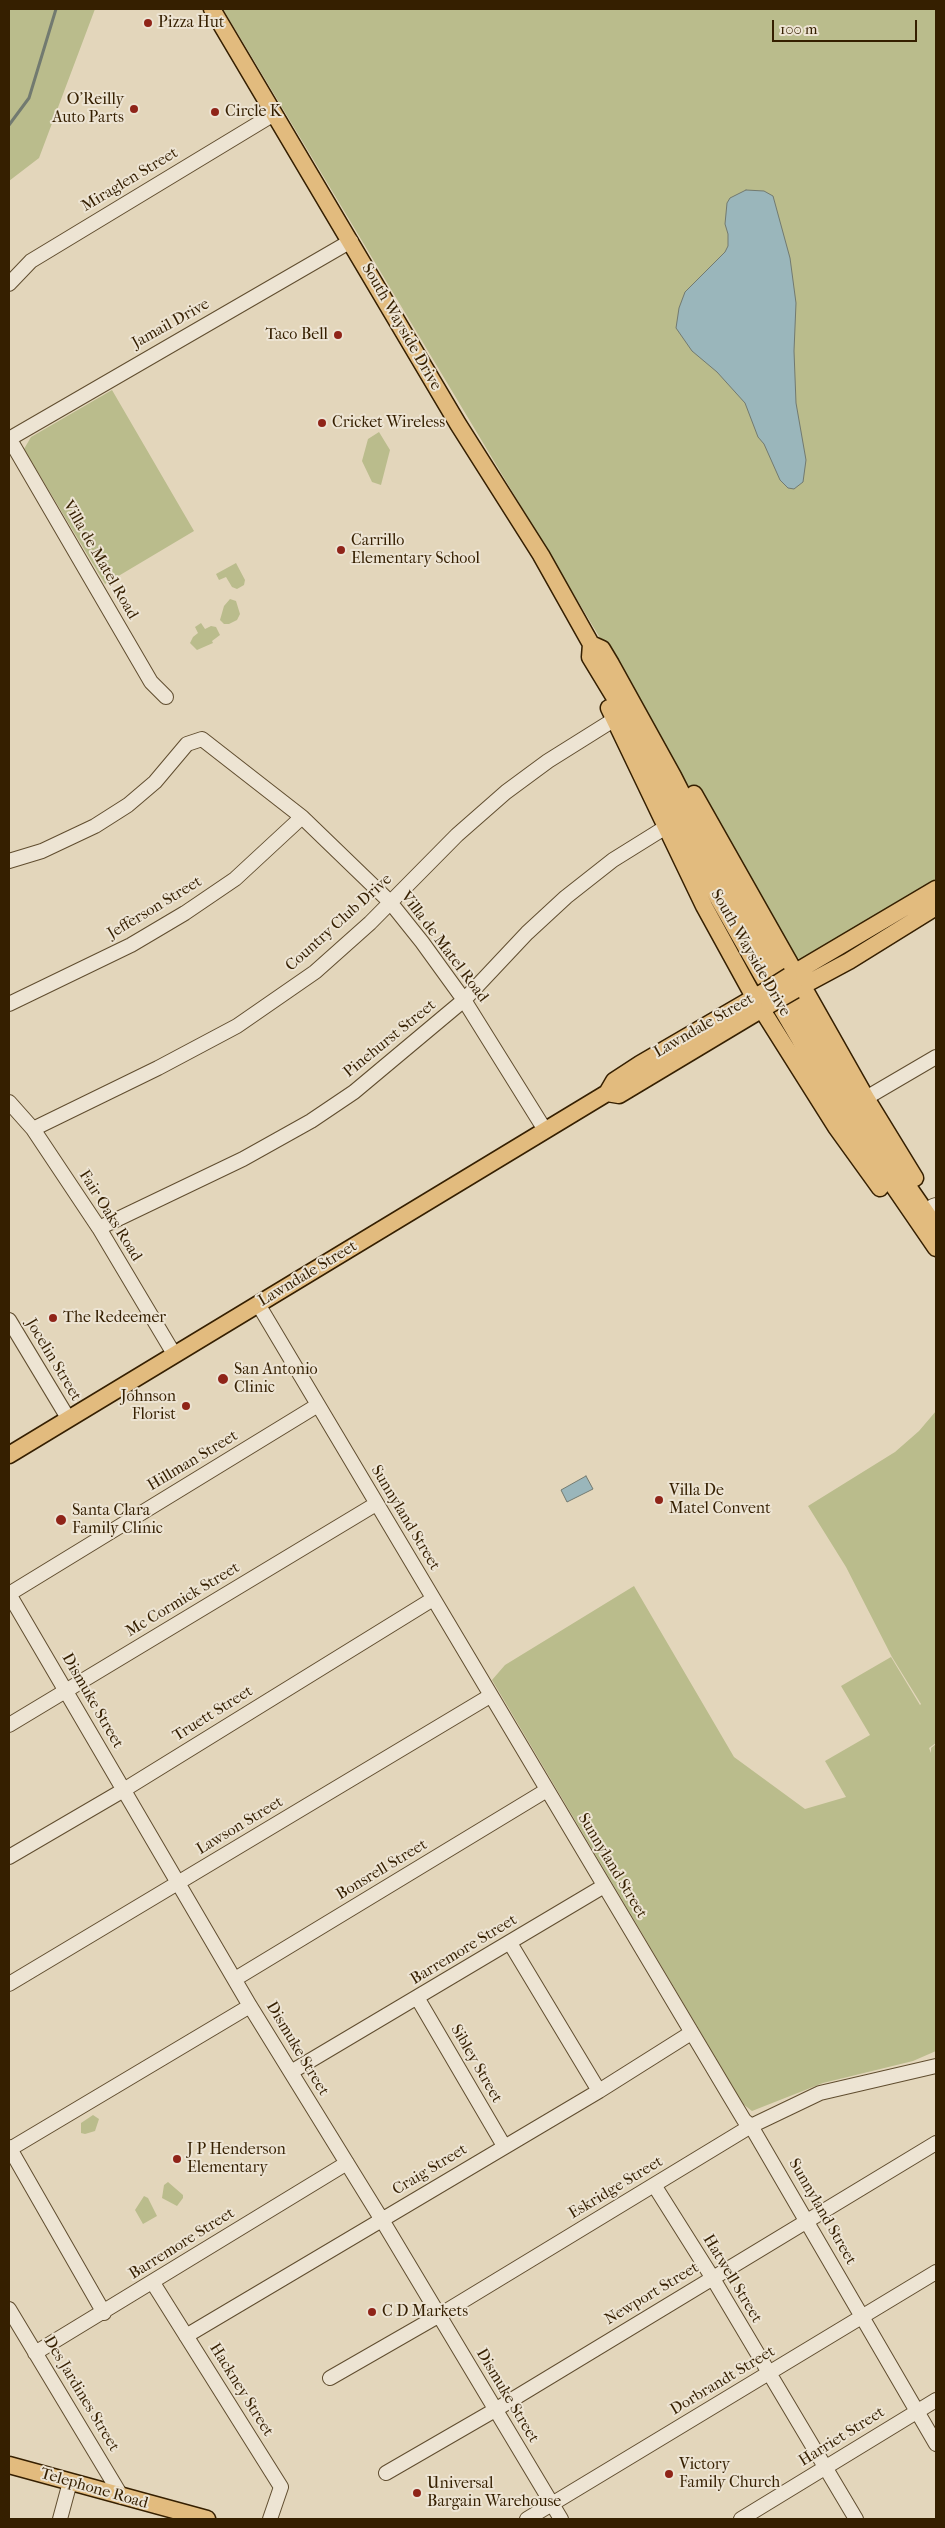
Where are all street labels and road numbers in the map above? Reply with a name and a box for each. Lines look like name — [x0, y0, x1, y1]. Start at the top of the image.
street label: Miraglen Street — [78, 144, 182, 216]
street label: South Wayside Drive — [357, 260, 445, 394]
street label: Jamail Drive — [129, 295, 213, 353]
street label: Villa de Matel Road — [58, 497, 142, 623]
street label: Country Club Drive — [282, 870, 396, 976]
street label: Jefferson Street — [104, 872, 206, 944]
street label: South Wayside Drive — [706, 886, 794, 1020]
street label: Villa de Matel Road — [396, 888, 492, 1006]
street label: Lawndale Street — [651, 990, 757, 1062]
street label: Pinehurst Street — [340, 996, 440, 1082]
street label: Fair Oaks Road — [74, 1167, 146, 1265]
street label: Lawndale Street — [255, 1237, 361, 1311]
street label: Jocelin Street — [21, 1315, 85, 1405]
street label: Hillman Street — [144, 1427, 242, 1495]
street label: Sunnyland Street — [366, 1462, 444, 1574]
street label: Mc Cormick Street — [123, 1558, 243, 1642]
street label: Dismuke Street — [57, 1650, 127, 1752]
street label: Truett Street — [170, 1682, 256, 1746]
street label: Lawson Street — [193, 1793, 287, 1859]
street label: Sunnyland Street — [573, 1810, 651, 1922]
street label: Bonsrell Street — [333, 1835, 431, 1905]
street label: Barremore Street — [407, 1911, 521, 1989]
street label: Dismuke Street — [261, 1998, 333, 2100]
street label: Sibley Street — [446, 2021, 506, 2107]
street label: Craig Street — [389, 2140, 471, 2200]
street label: Eskridge Street — [566, 2152, 666, 2224]
street label: Sunnyland Street — [784, 2156, 860, 2268]
street label: Barremore Street — [126, 2204, 238, 2284]
street label: Hatwell Street — [698, 2231, 766, 2327]
street label: Newport Street — [601, 2258, 703, 2330]
street label: Des Jardines Street — [39, 2333, 123, 2455]
street label: Hackney Street — [205, 2340, 277, 2440]
street label: Dorbrandt Street — [667, 2342, 779, 2420]
street label: Dismuke Street — [471, 2345, 543, 2447]
street label: Harriet Street — [796, 2403, 888, 2471]
street label: Telephone Road — [38, 2464, 150, 2514]

